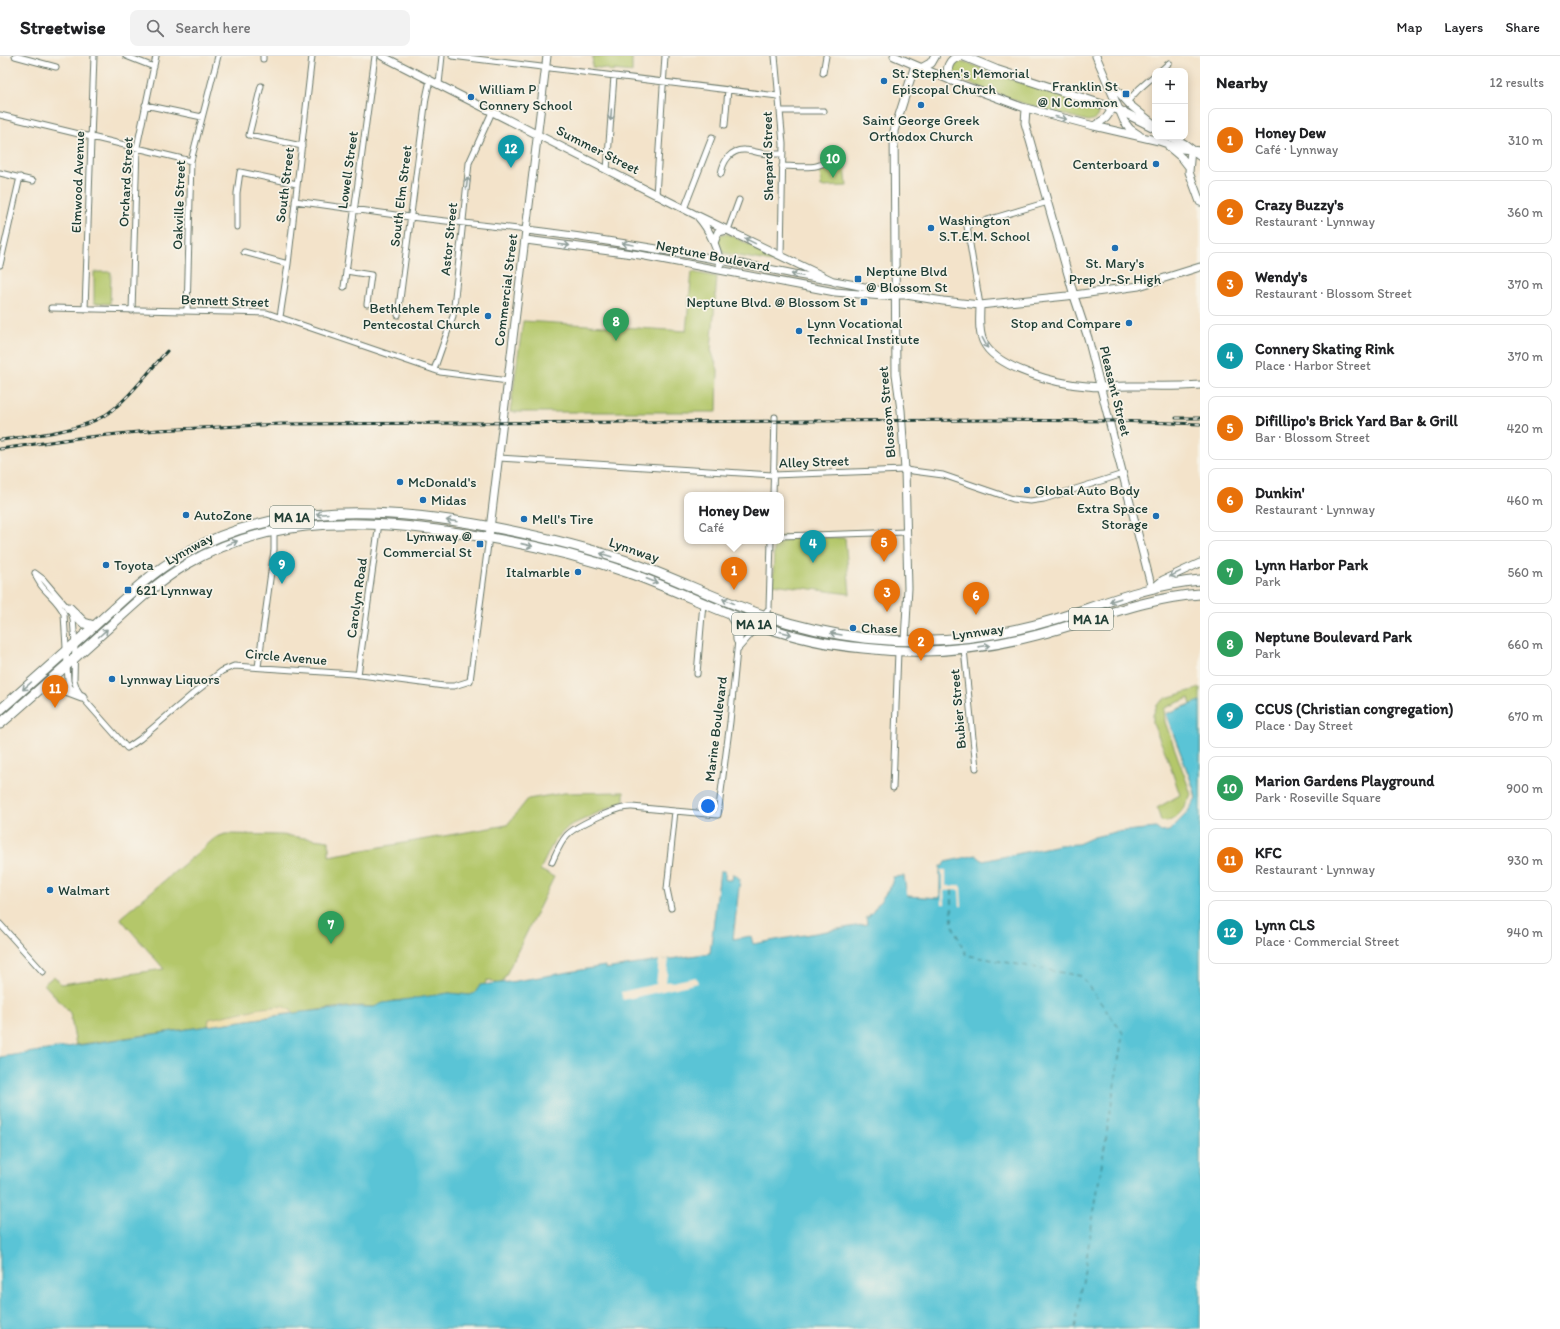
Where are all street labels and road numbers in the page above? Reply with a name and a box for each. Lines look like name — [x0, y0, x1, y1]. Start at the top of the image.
street label: Shepard Street — [759, 111, 777, 201]
street label: Summer Street — [554, 122, 642, 178]
street label: Elmwood Avenue — [68, 130, 88, 233]
street label: Lowell Street — [334, 130, 362, 210]
street label: Orchard Street — [115, 136, 137, 228]
street label: South Elm Street — [386, 144, 416, 248]
street label: South Street — [272, 146, 298, 224]
street label: Oakville Street — [169, 160, 189, 250]
street label: Astor Street — [437, 202, 461, 276]
street label: Commercial Street — [491, 233, 521, 347]
street label: Neptune Boulevard — [654, 237, 772, 275]
street label: Bennett Street — [181, 291, 269, 311]
street label: Pleasant Street — [1096, 344, 1134, 438]
street label: Blossom Street — [875, 365, 899, 459]
street label: Alley Street — [779, 452, 849, 472]
road number: MA 1A — [270, 506, 314, 528]
street label: Lynnway — [162, 529, 216, 569]
street label: Lynnway — [607, 533, 662, 567]
street label: Carolyn Road — [343, 556, 371, 639]
road number: MA 1A — [1069, 608, 1113, 630]
road number: MA 1A — [732, 613, 776, 635]
street label: Lynnway — [951, 620, 1005, 644]
street label: Circle Avenue — [244, 645, 328, 669]
street label: Bubier Street — [946, 668, 970, 750]
street label: Marine Boulevard — [701, 675, 731, 783]

